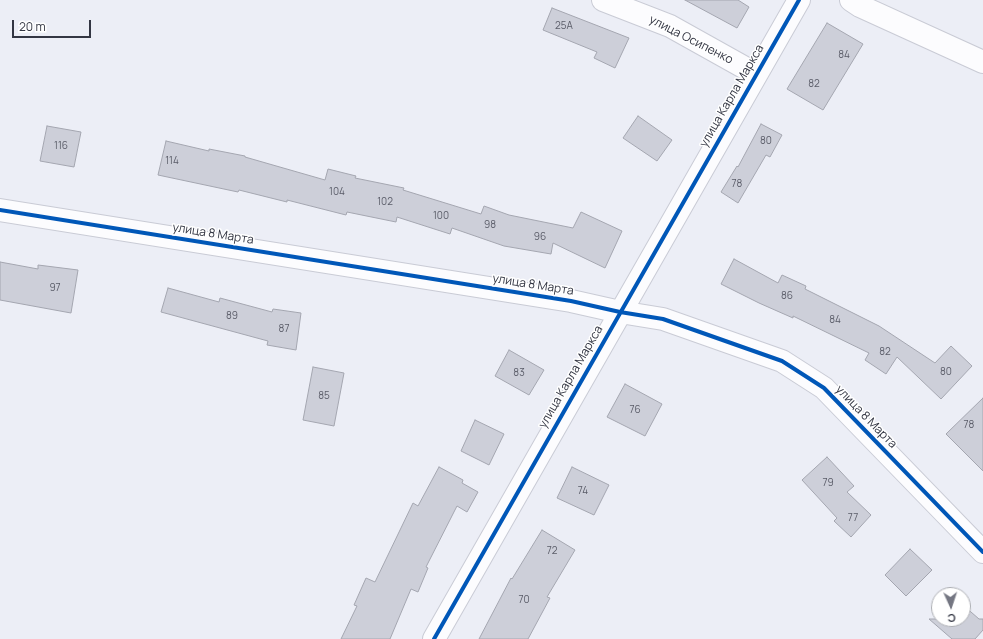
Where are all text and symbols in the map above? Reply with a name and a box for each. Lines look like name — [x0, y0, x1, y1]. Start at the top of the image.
scale bar — [14, 12, 93, 38]
street label: улица Осипенко — [647, 13, 735, 67]
text: 20 m — [19, 18, 46, 35]
house number: 25А — [555, 20, 573, 32]
street label: улица Карла Маркса — [697, 42, 767, 150]
house number: 84 — [838, 49, 850, 61]
house number: 82 — [808, 78, 820, 90]
house number: 80 — [760, 135, 772, 147]
house number: 116 — [54, 140, 68, 152]
house number: 114 — [165, 155, 179, 167]
house number: 78 — [732, 178, 742, 190]
house number: 104 — [329, 186, 345, 198]
house number: 102 — [377, 196, 393, 208]
house number: 100 — [433, 210, 449, 222]
house number: 98 — [484, 219, 496, 231]
street label: улица 8 Марта — [171, 220, 255, 248]
house number: 96 — [534, 231, 546, 243]
street label: улица 8 Марта — [491, 271, 575, 299]
house number: 97 — [49, 282, 61, 294]
house number: 86 — [781, 290, 793, 302]
house number: 89 — [226, 310, 238, 322]
house number: 84 — [829, 314, 841, 326]
house number: 87 — [279, 323, 289, 335]
street label: улица Карла Маркса — [536, 323, 606, 431]
house number: 82 — [879, 346, 891, 358]
house number: 80 — [940, 366, 952, 378]
house number: 83 — [513, 367, 525, 379]
street label: улица 8 Марта — [832, 382, 900, 452]
house number: 85 — [318, 390, 330, 402]
house number: 76 — [629, 404, 641, 416]
house number: 78 — [964, 419, 974, 431]
house number: 79 — [822, 477, 834, 489]
house number: 74 — [578, 485, 588, 497]
house number: 77 — [848, 512, 858, 524]
house number: 72 — [547, 545, 557, 557]
north arrow — [931, 587, 971, 627]
house number: 70 — [518, 594, 530, 606]
text: С — [947, 611, 956, 626]

